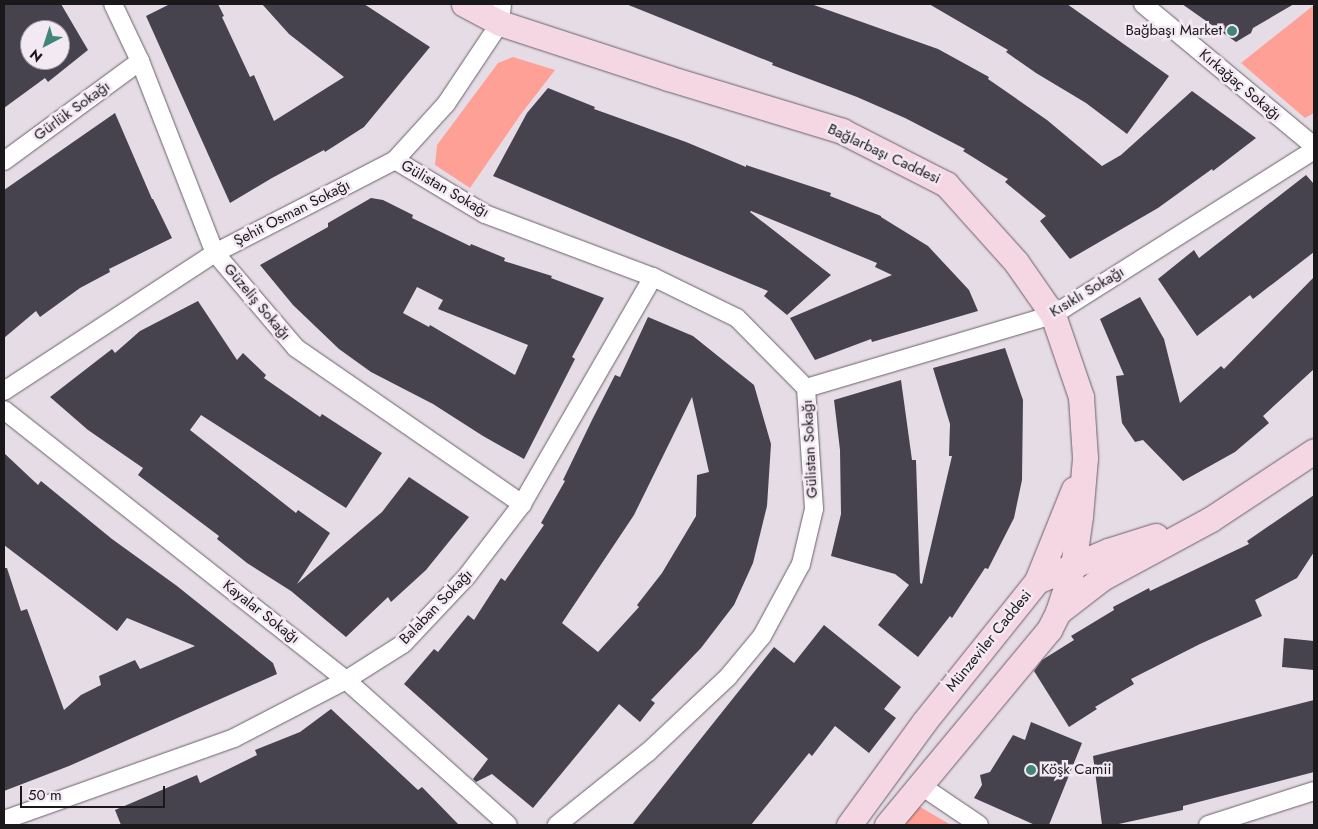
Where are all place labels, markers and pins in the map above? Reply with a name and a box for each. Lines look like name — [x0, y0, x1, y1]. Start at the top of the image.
place label: Bağbaşı Market — [1125, 22, 1222, 40]
marker: Bağbaşı Market — [1226, 25, 1238, 37]
place label: Köşk Camii — [1041, 761, 1111, 779]
marker: Köşk Camii — [1025, 764, 1037, 776]

